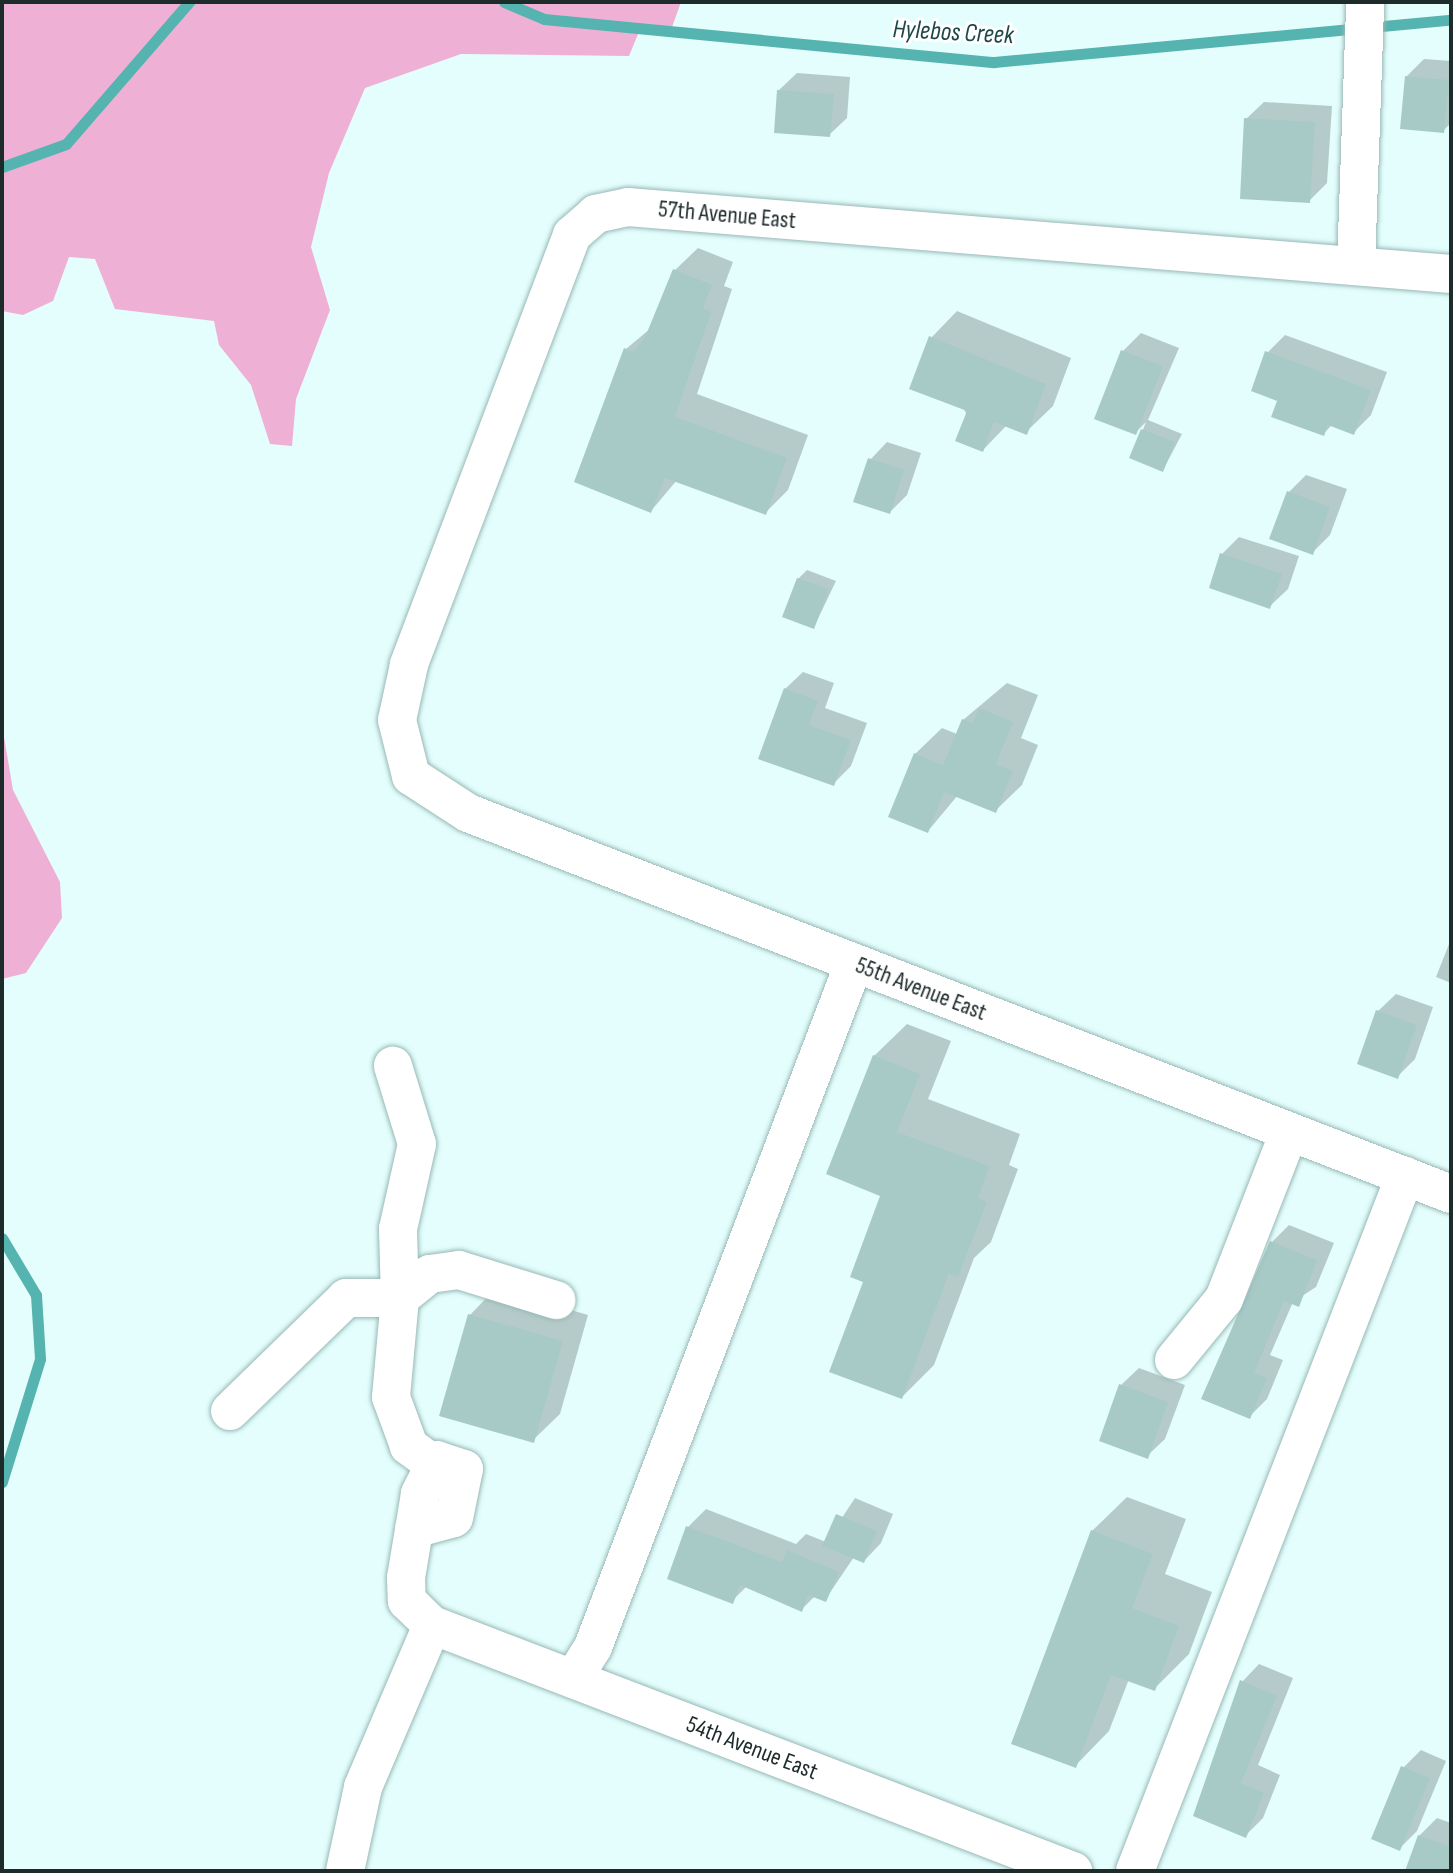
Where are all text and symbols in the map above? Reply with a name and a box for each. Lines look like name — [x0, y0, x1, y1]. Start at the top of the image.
water label: Hylebos Creek — [892, 14, 1014, 52]
street label: 57th Avenue East — [657, 195, 797, 235]
street label: 55th Avenue East — [851, 951, 991, 1027]
street label: 54th Avenue East — [682, 1710, 822, 1786]

